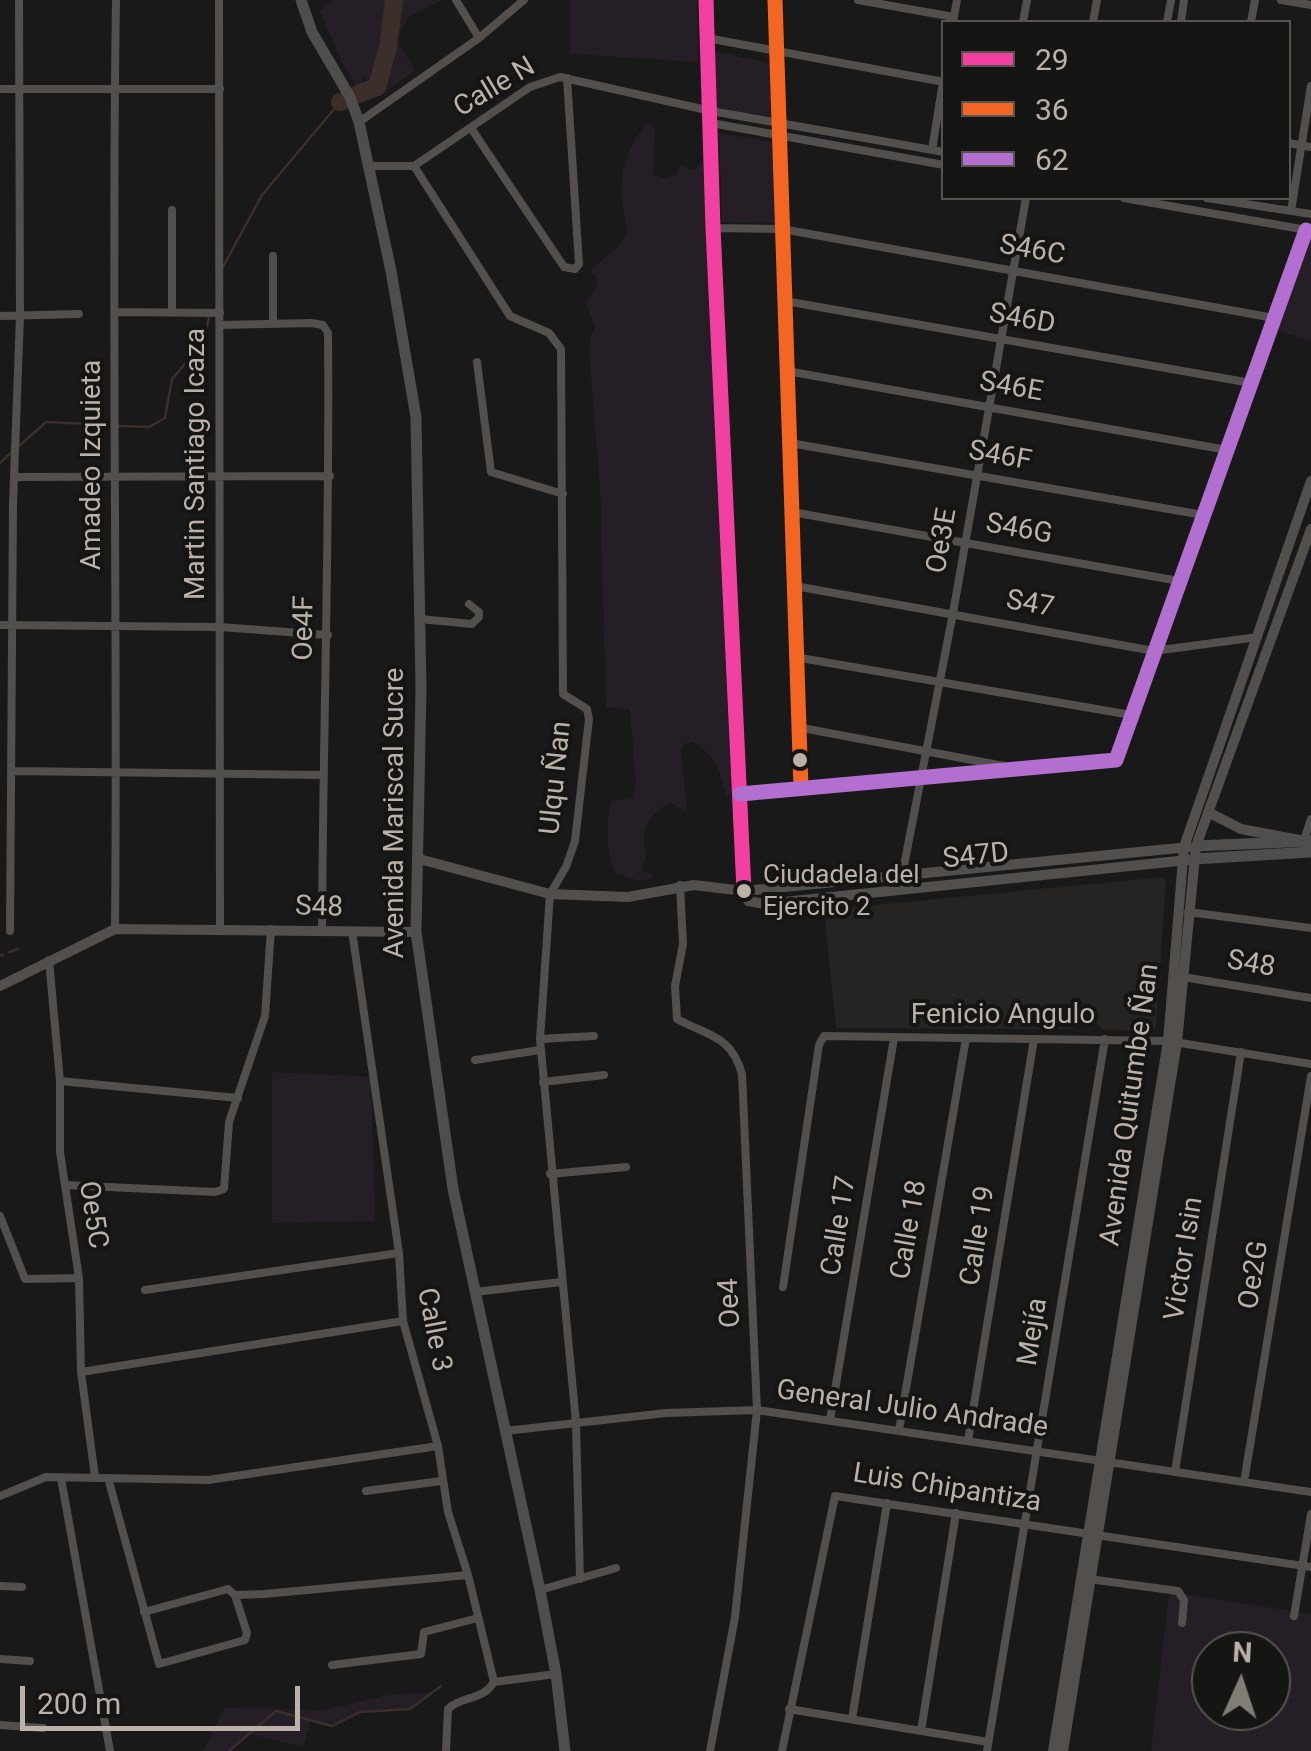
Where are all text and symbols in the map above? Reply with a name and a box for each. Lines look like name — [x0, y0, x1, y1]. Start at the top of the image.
legend — [941, 20, 1291, 200]
text: 29 — [1035, 42, 1069, 77]
street label: Calle N — [448, 51, 542, 125]
text: 36 — [1035, 92, 1069, 127]
text: 62 — [1035, 142, 1069, 177]
street label: S46C — [996, 229, 1068, 273]
street label: S46D — [986, 298, 1058, 342]
street label: Martin Santiago Icaza — [180, 328, 214, 600]
street label: Amadeo Izquieta — [76, 360, 110, 570]
street label: S46E — [977, 366, 1045, 410]
street label: S46F — [966, 435, 1034, 479]
street label: Oe3E — [921, 506, 965, 576]
street label: S46G — [983, 508, 1055, 552]
street label: S47 — [1003, 584, 1057, 626]
street label: Oe4F — [288, 595, 322, 661]
street label: Avenida Mariscal Sucre — [379, 668, 413, 958]
street label: Ulqu Ñan — [534, 720, 580, 836]
unlabelled marker — [790, 750, 810, 770]
street label: S47D — [941, 837, 1011, 877]
place label: Ciudadela del Ejercito 2 — [763, 860, 920, 921]
marker: Ciudadela del Ejercito 2 — [734, 881, 754, 901]
street label: S48 — [294, 890, 344, 926]
street label: S48 — [1224, 944, 1278, 986]
street label: Avenida Quitumbe Ñan — [1095, 962, 1167, 1248]
street label: Fenicio Angulo — [911, 999, 1095, 1033]
street label: Calle 17 — [816, 1174, 864, 1278]
street label: Calle 18 — [885, 1178, 935, 1282]
street label: Oe5C — [70, 1179, 114, 1251]
street label: Calle 19 — [955, 1184, 1003, 1288]
street label: Victor Isin — [1159, 1195, 1211, 1323]
street label: Oe2G — [1233, 1238, 1277, 1312]
street label: Oe4 — [713, 1277, 749, 1329]
street label: Calle 3 — [408, 1285, 458, 1375]
street label: Mejía — [1012, 1296, 1056, 1368]
street label: General Julio Andrade — [774, 1374, 1050, 1446]
street label: Luis Chipantiza — [851, 1458, 1043, 1520]
north arrow — [1191, 1631, 1291, 1731]
text: N — [1232, 1636, 1253, 1670]
scale bar — [25, 1666, 305, 1728]
text: 200 m — [37, 1686, 121, 1721]

